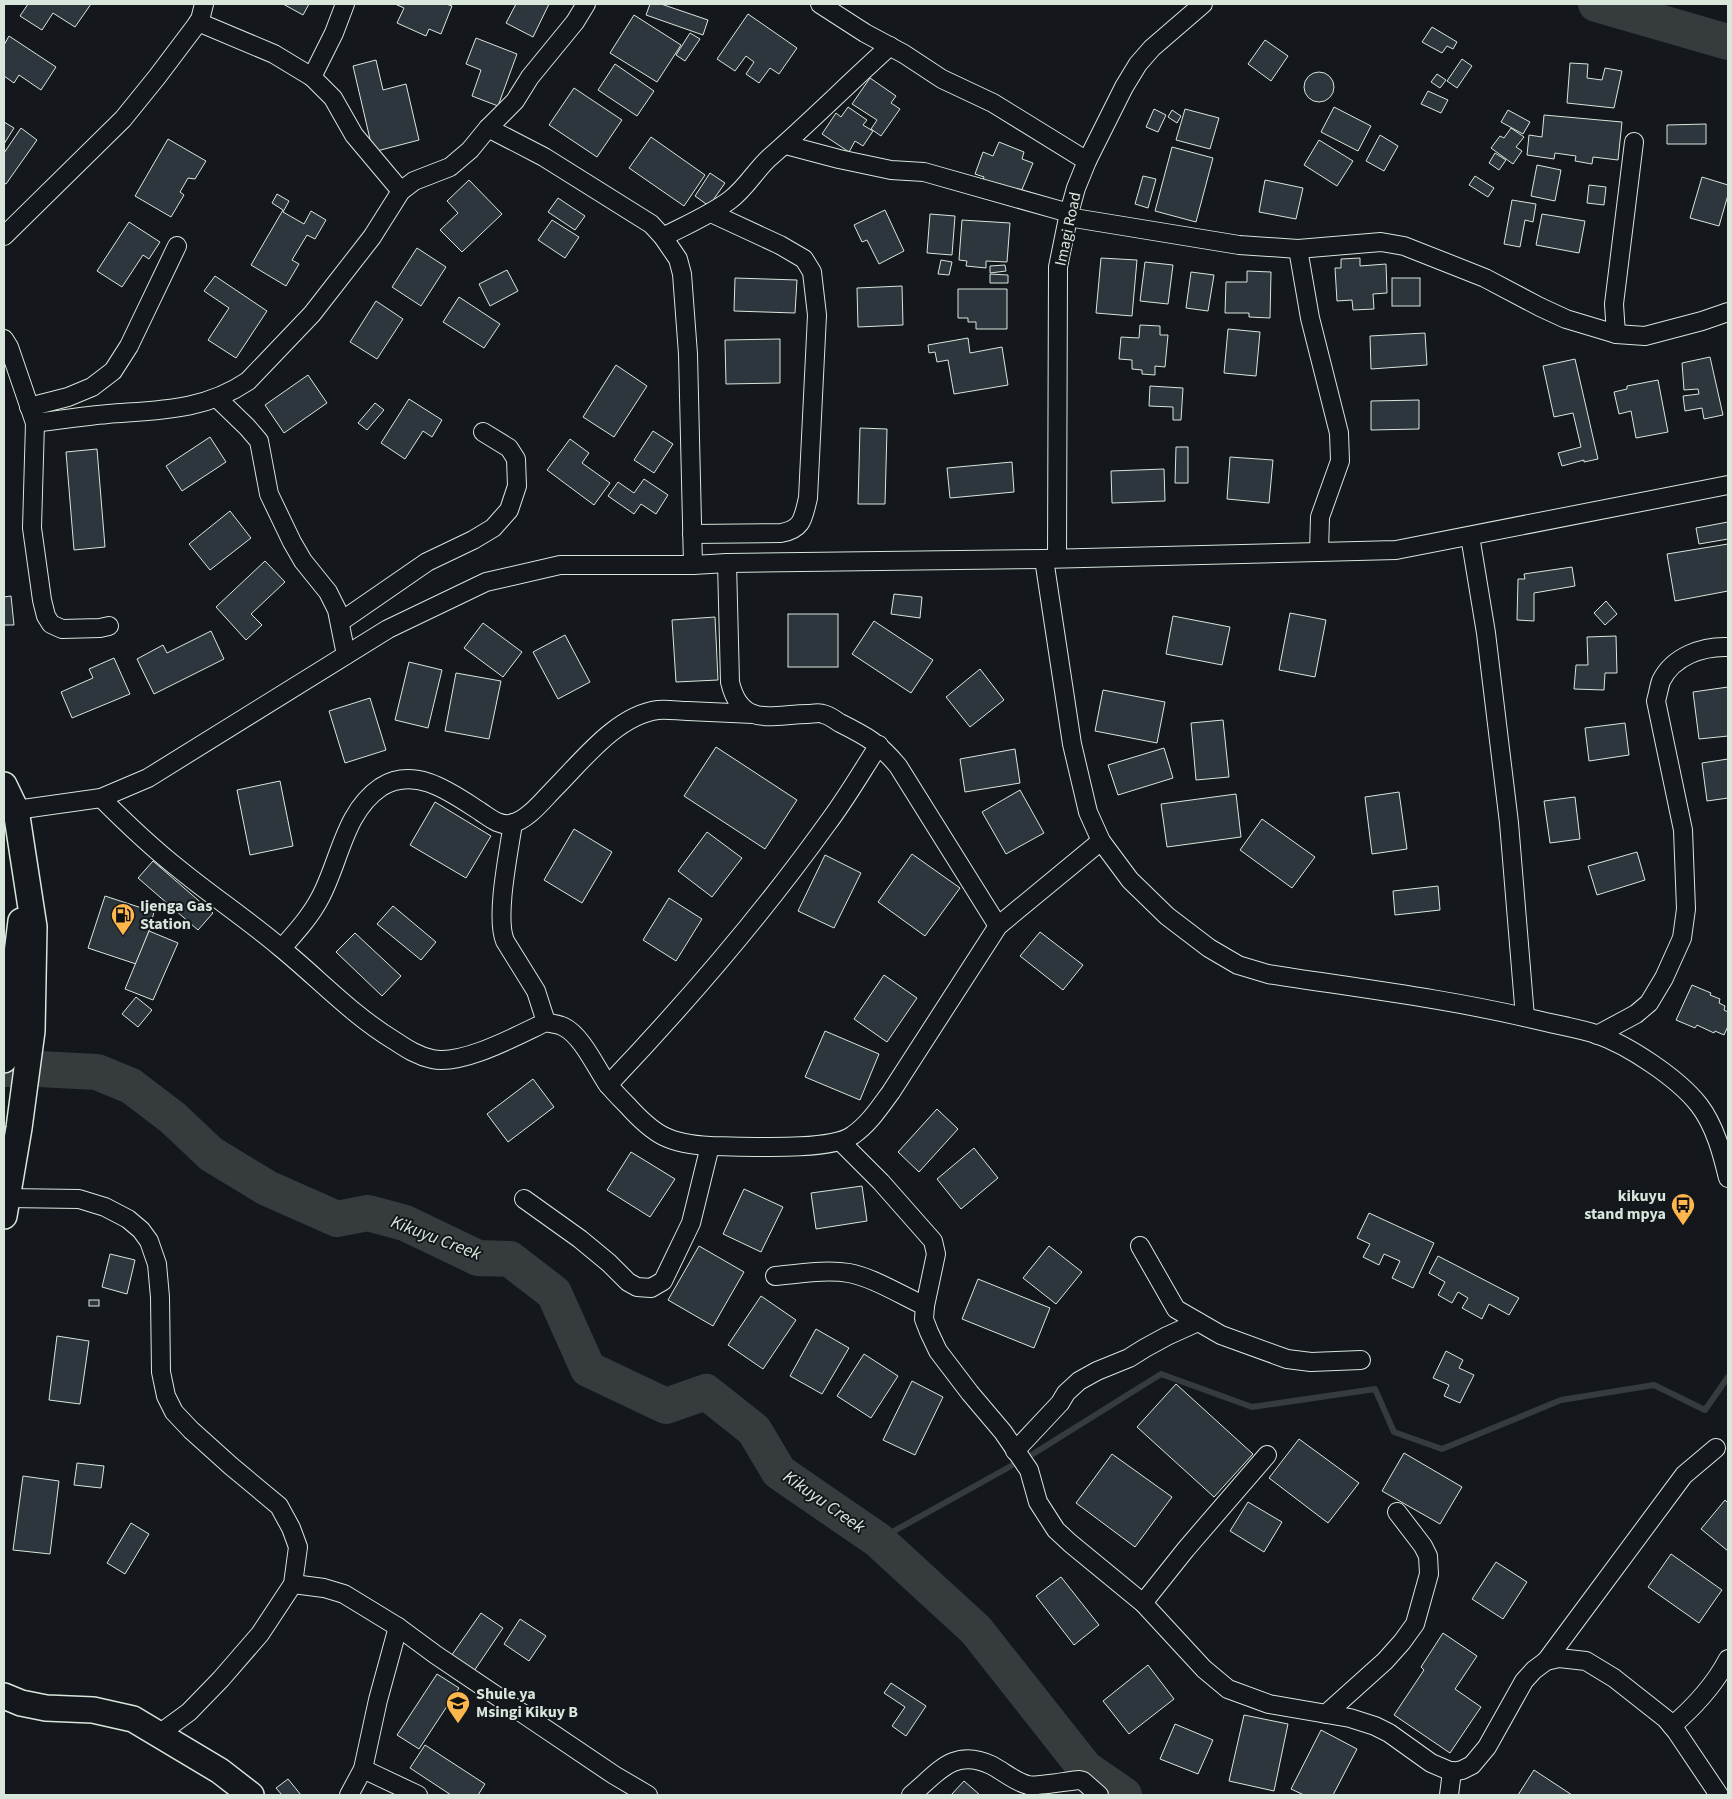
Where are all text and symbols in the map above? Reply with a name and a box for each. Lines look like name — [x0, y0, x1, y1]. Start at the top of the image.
street label: Imagi Road — [1049, 190, 1087, 268]
place label: Ijenga Gas Station — [140, 895, 212, 935]
fuel station icon: Ijenga Gas Station — [110, 902, 136, 936]
place label: kikuyu stand mpya — [1584, 1185, 1666, 1225]
bus stop icon: kikuyu stand mpya — [1670, 1192, 1696, 1226]
water label: Kikuyu Creek — [387, 1209, 485, 1267]
water label: Kikuyu Creek — [778, 1465, 870, 1540]
place label: Shule ya Msingi Kikuy B — [476, 1683, 578, 1723]
school or university icon: Shule ya Msingi Kikuy B — [445, 1690, 471, 1724]

